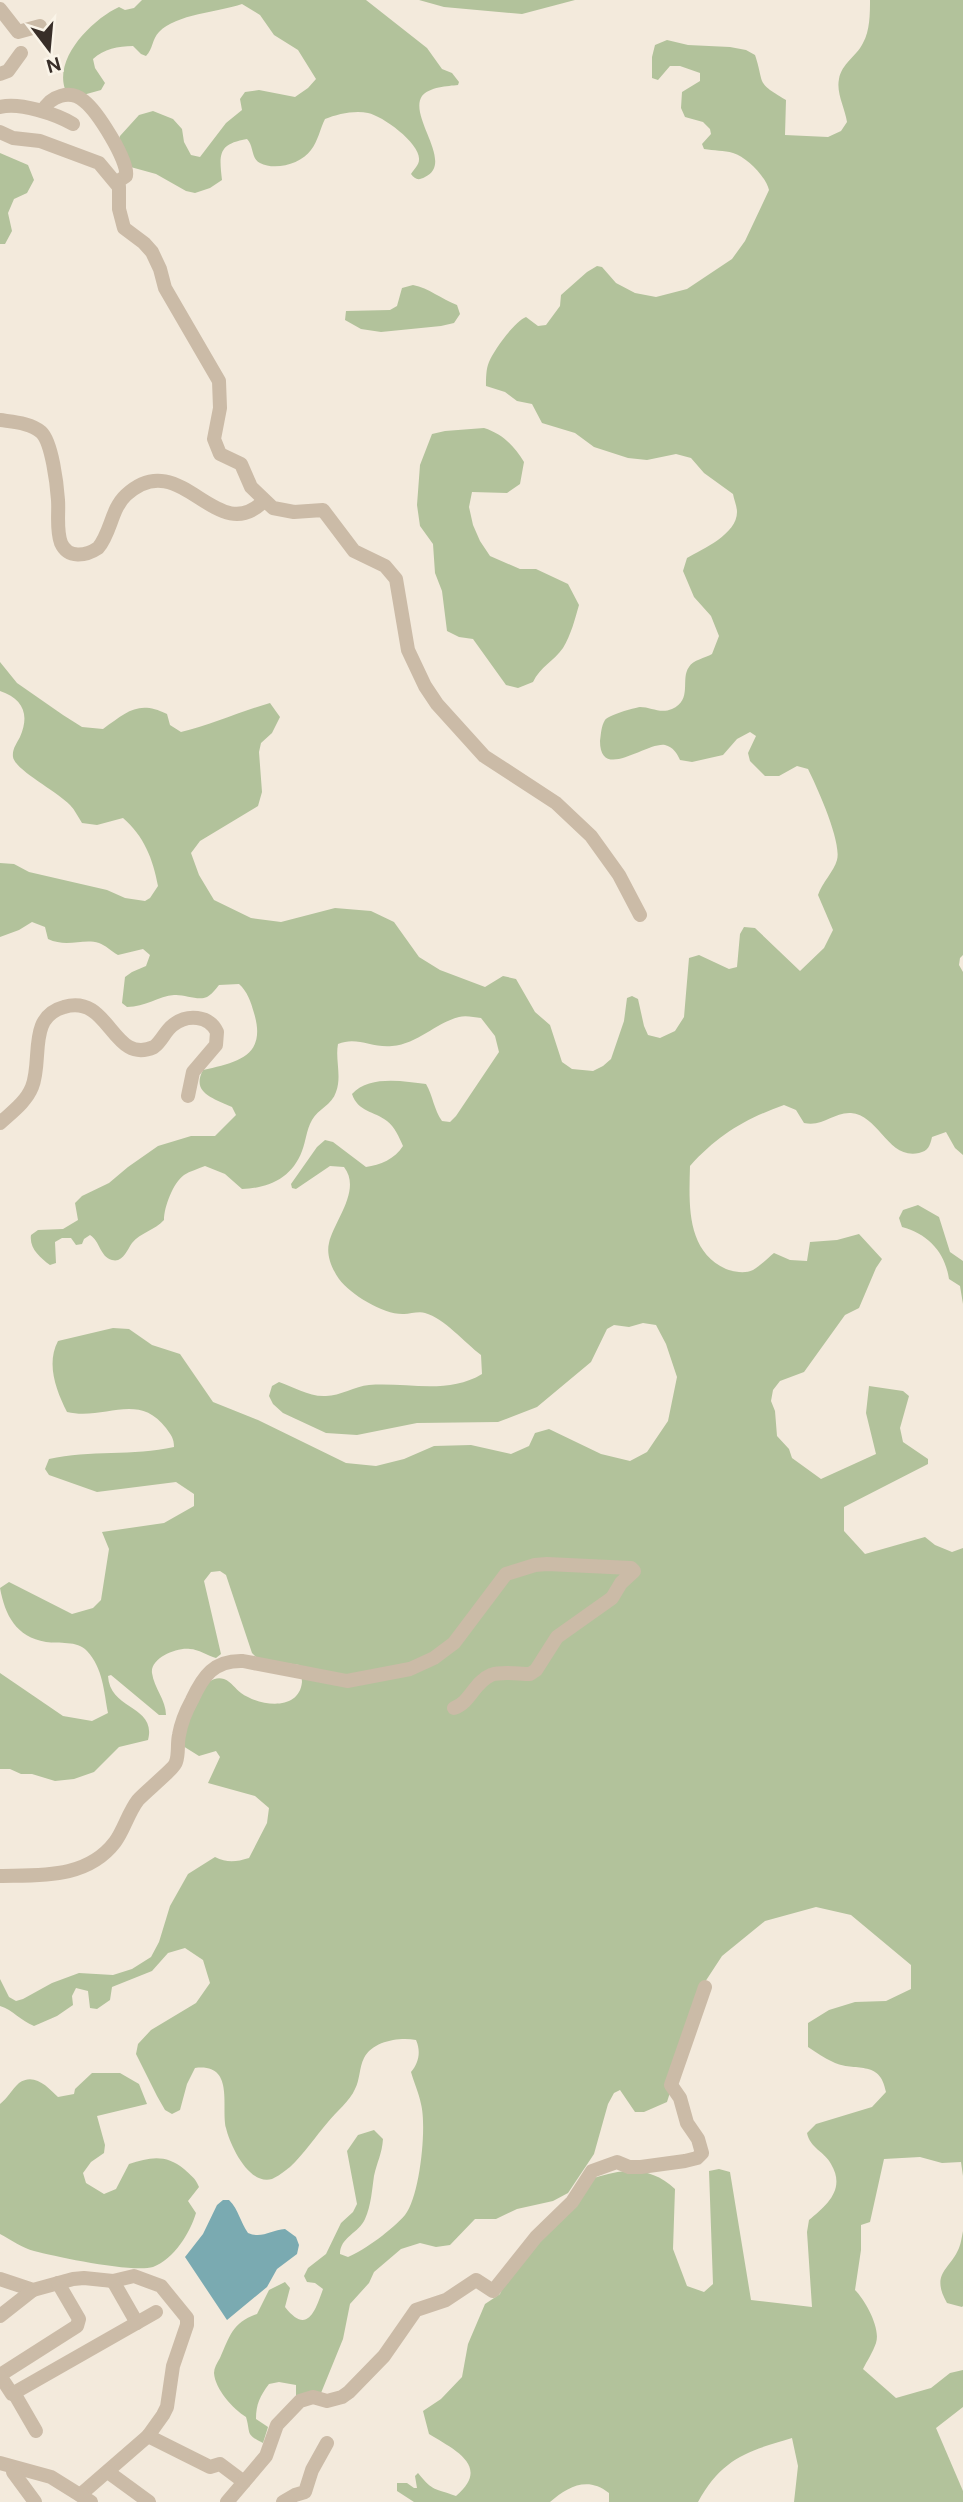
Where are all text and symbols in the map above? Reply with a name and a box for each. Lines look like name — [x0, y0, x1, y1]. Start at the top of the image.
north arrow — [14, 14, 84, 84]
text: N — [43, 51, 64, 79]

